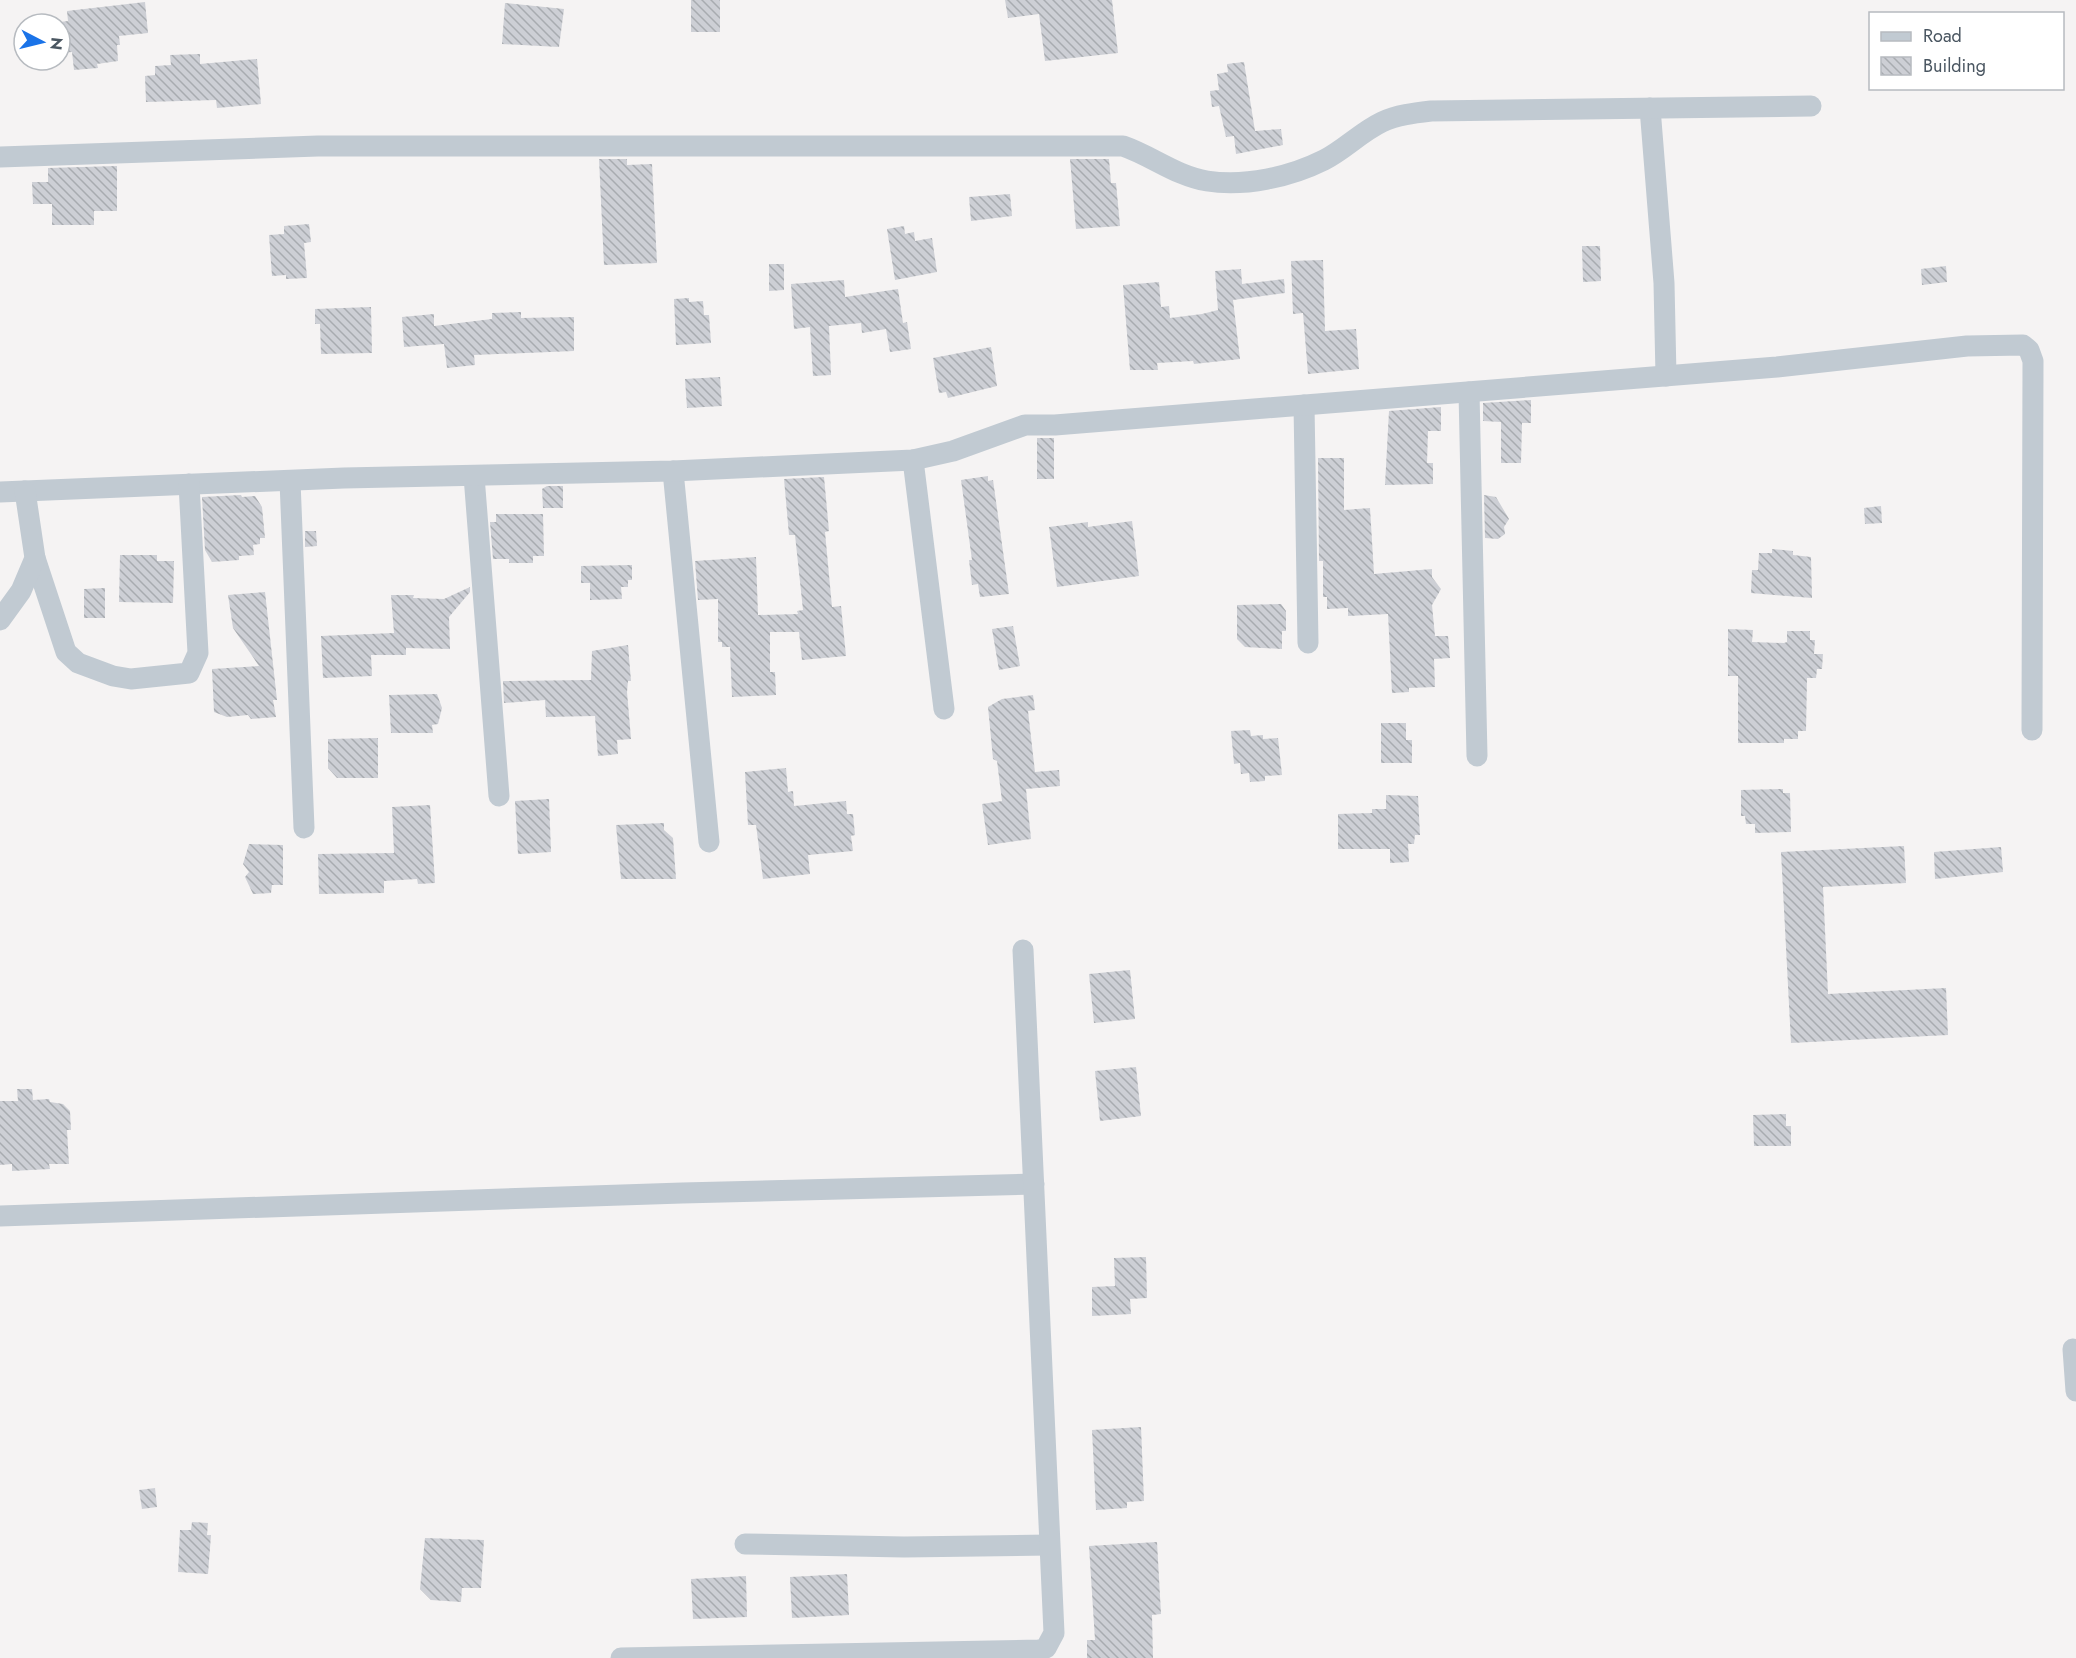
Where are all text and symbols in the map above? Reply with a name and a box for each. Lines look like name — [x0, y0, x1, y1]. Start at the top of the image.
north arrow — [12, 12, 72, 72]
legend — [1869, 12, 2064, 90]
text: Road — [1923, 23, 1962, 49]
text: N — [44, 36, 69, 51]
text: Building — [1923, 53, 1986, 79]

